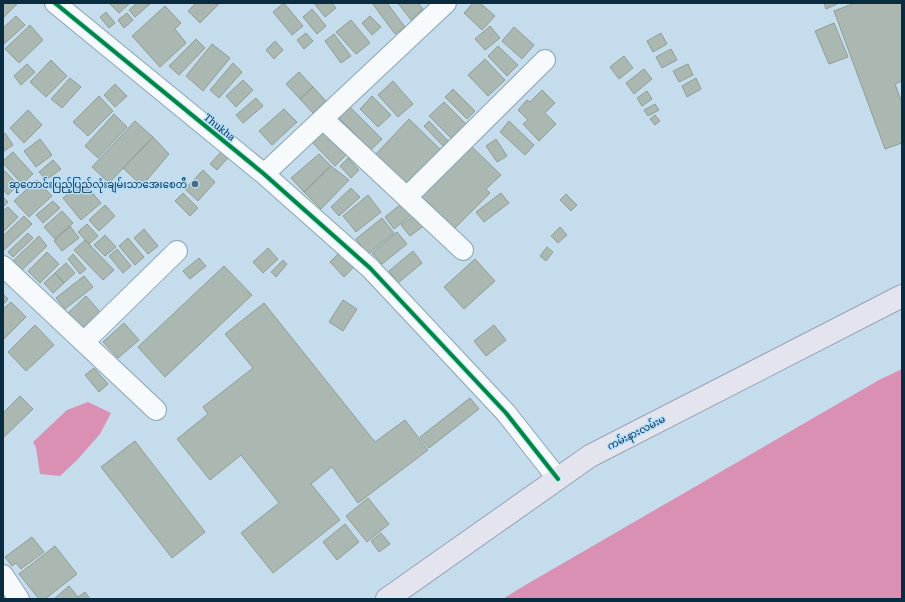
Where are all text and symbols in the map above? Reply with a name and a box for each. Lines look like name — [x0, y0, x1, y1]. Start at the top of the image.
street label: Thukha — [201, 110, 239, 144]
place label: ဆုတောင်းပြည့်ပြည်လုံးချမ်းသာအေးစေတီ — [9, 177, 187, 193]
marker: ဆုတောင်းပြည့်ပြည်လုံးချမ်းသာအေးစေတီ — [190, 179, 200, 189]
street label: ကမ်းနားလမ်းမ — [605, 411, 669, 454]

